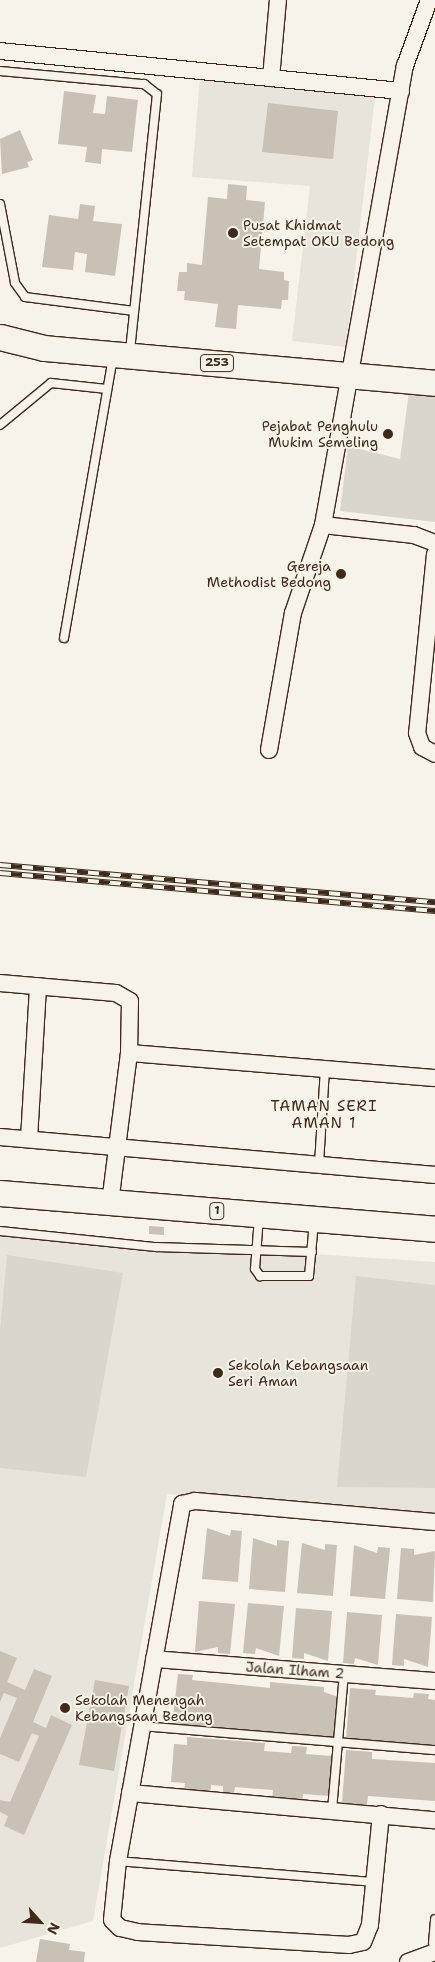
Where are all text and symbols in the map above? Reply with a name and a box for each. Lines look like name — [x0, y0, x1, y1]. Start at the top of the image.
place label: Pusat Khidmat Setempat OKU Bedong — [243, 217, 394, 250]
marker: Pusat Khidmat Setempat OKU Bedong — [227, 227, 239, 239]
road number: 253 — [200, 353, 234, 372]
place label: Pejabat Penghulu Mukim Semeling — [262, 418, 378, 451]
marker: Pejabat Penghulu Mukim Semeling — [382, 428, 394, 440]
place label: Gereja Methodist Bedong — [207, 558, 331, 590]
marker: Gereja Methodist Bedong — [335, 568, 347, 580]
district label: TAMAN SERI AMAN 1 — [269, 1097, 379, 1132]
road number: 1 — [208, 1202, 226, 1220]
place label: Sekolah Kebangsaan Seri Aman — [228, 1357, 368, 1390]
marker: Sekolah Kebangsaan Seri Aman — [212, 1367, 224, 1379]
street label: Jalan Ilham 2 — [245, 1658, 345, 1682]
place label: Sekolah Menengah Kebangsaan Bedong — [75, 1692, 213, 1724]
marker: Sekolah Menengah Kebangsaan Bedong — [59, 1702, 71, 1714]
north arrow — [15, 1897, 65, 1947]
text: N — [43, 1920, 64, 1938]

